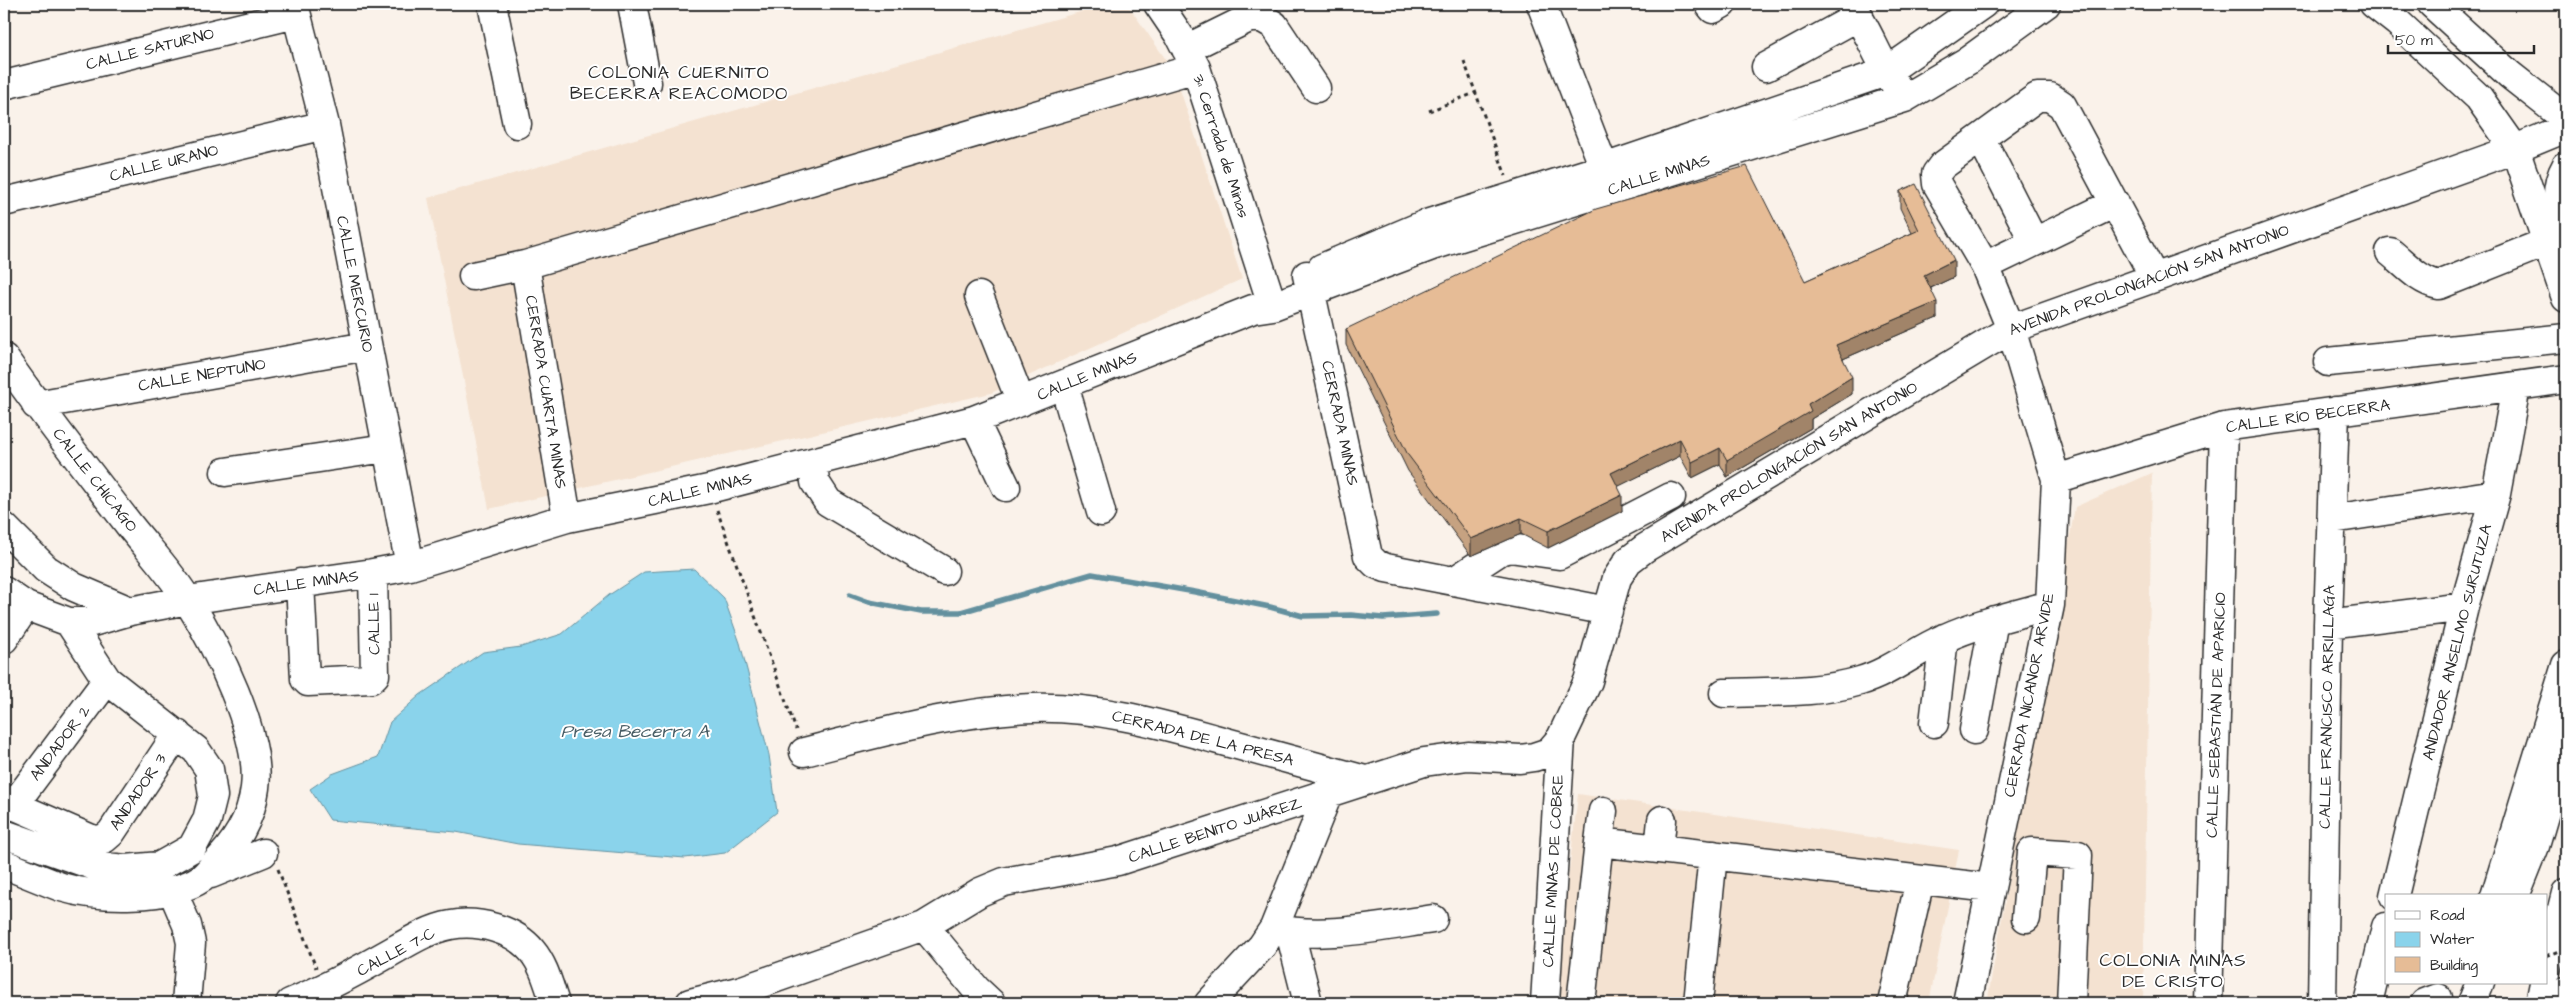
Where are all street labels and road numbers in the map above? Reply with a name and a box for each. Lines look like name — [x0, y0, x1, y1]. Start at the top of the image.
street label: CALLE SATURNO — [84, 22, 217, 76]
street label: 3ª Cerrada de Minas — [1187, 71, 1255, 221]
street label: CALLE URANO — [107, 139, 221, 187]
street label: CALLE MINAS — [1605, 149, 1713, 201]
street label: CALLE MERCURIO — [331, 214, 379, 354]
street label: AVENIDA PROLONGACIÓN SAN ANTONIO — [2006, 219, 2292, 341]
street label: CERRADA CUARTA MINAS — [520, 294, 572, 490]
street label: CALLE MINAS — [1034, 346, 1140, 406]
street label: CALLE NEPTUNO — [137, 353, 268, 397]
street label: CERRADA MINAS — [1316, 359, 1364, 487]
street label: AVENIDA PROLONGACIÓN SAN ANTONIO — [1656, 376, 1922, 548]
street label: CALLE RÍO BECERRA — [2225, 394, 2391, 438]
street label: CALLE CHICAGO — [47, 423, 143, 537]
street label: CALLE MINAS — [646, 467, 754, 513]
street label: ANDADOR ANSELMO SURUTUZA — [2417, 522, 2497, 762]
street label: CALLE MINAS — [252, 565, 360, 601]
street label: CALLE FRANCISCO ARRILLAGA — [2314, 585, 2340, 829]
street label: CERRADA NICANOR ARVIDE — [1998, 591, 2060, 799]
street label: CALLE SEBASTIÁN DE APARICIO — [2201, 592, 2231, 838]
street label: CALLE 1 — [362, 593, 386, 655]
street label: ANDADOR 2 — [24, 701, 96, 785]
street label: CERRADA DE LA PRESA — [1110, 705, 1296, 771]
street label: ANDADOR 3 — [104, 749, 172, 835]
street label: CALLE MINAS DE COBRE — [1537, 774, 1569, 968]
street label: CALLE BENITO JUÁREZ — [1125, 791, 1305, 868]
street label: CALLE 7-C — [353, 922, 439, 982]

